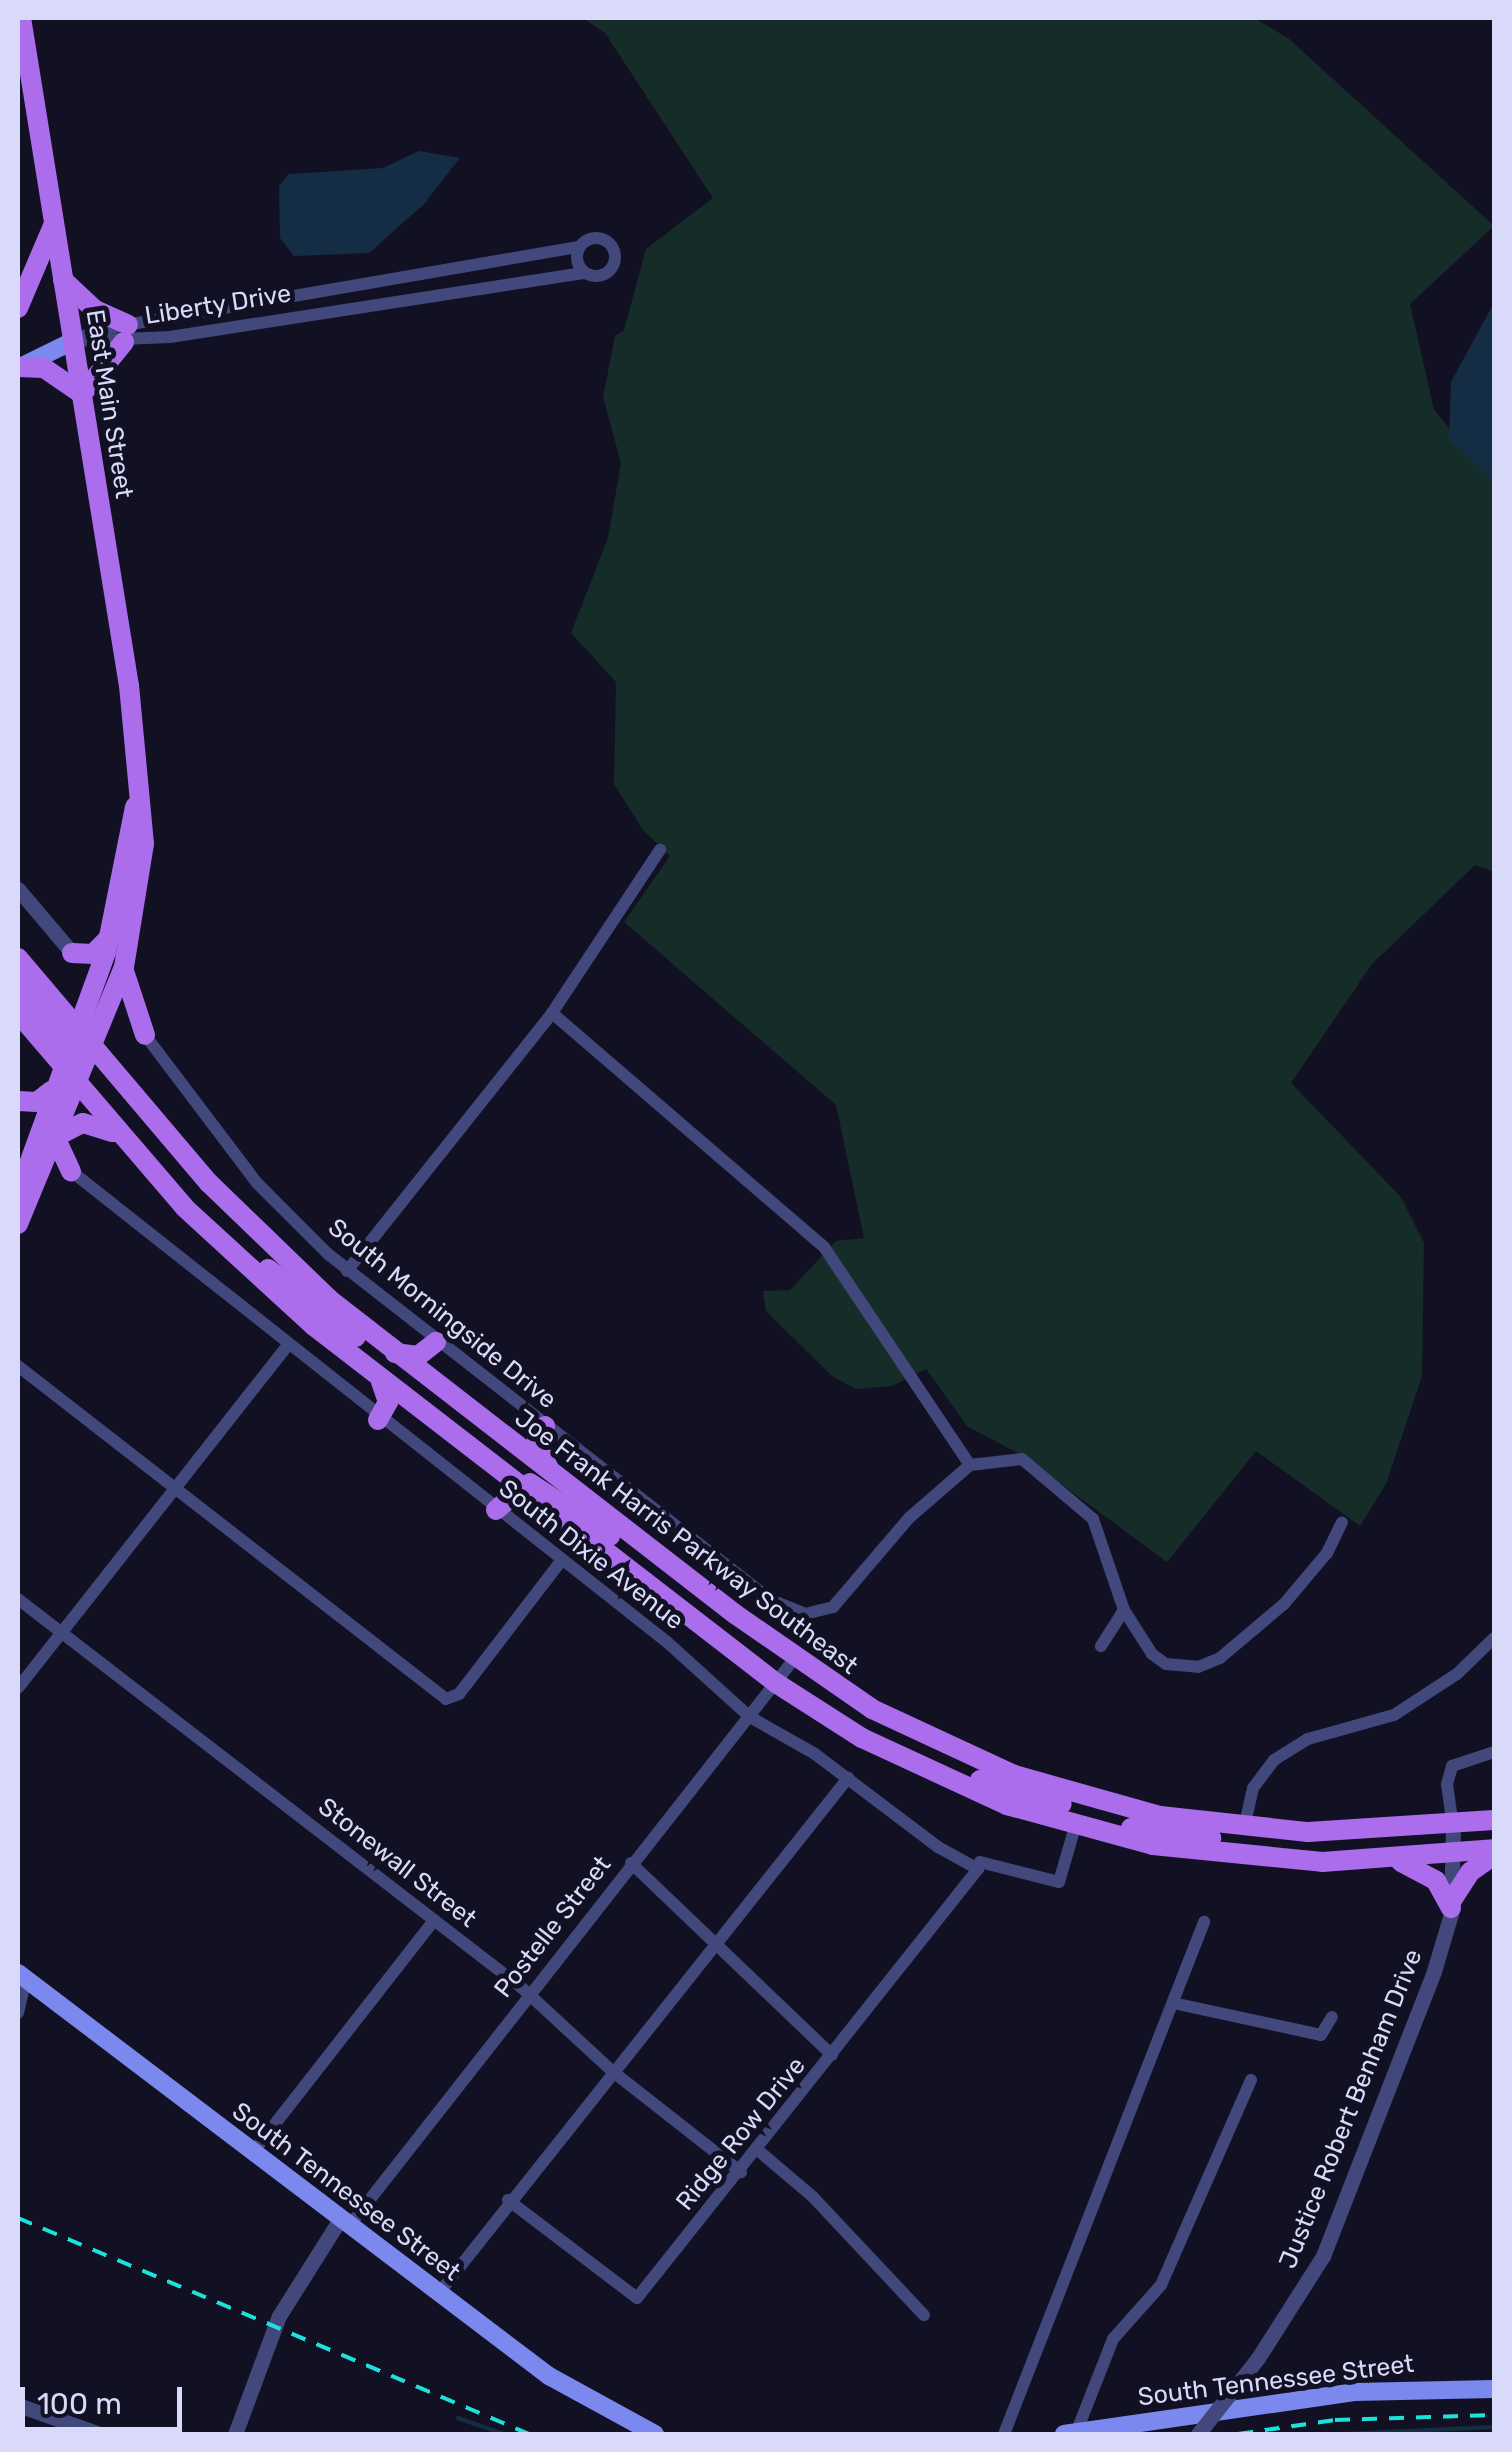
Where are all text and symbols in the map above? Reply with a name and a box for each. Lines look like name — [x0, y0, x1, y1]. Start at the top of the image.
street label: Liberty Drive — [142, 279, 294, 331]
street label: East Main Street — [79, 307, 139, 501]
street label: South Morningside Drive — [322, 1213, 562, 1415]
street label: Joe Frank Harris Parkway Southeast — [508, 1403, 864, 1681]
street label: South Dixie Avenue — [492, 1473, 690, 1637]
street label: Stonewall Street — [312, 1792, 482, 1934]
street label: Postelle Street — [488, 1850, 618, 2004]
street label: Justice Robert Benham Drive — [1273, 1945, 1429, 2273]
street label: Ridge Row Drive — [670, 2051, 812, 2217]
street label: South Tennessee Street — [226, 2096, 466, 2288]
street label: South Tennessee Street — [1136, 2349, 1416, 2413]
scale bar — [25, 2367, 188, 2429]
text: 100 m — [37, 2386, 122, 2422]

